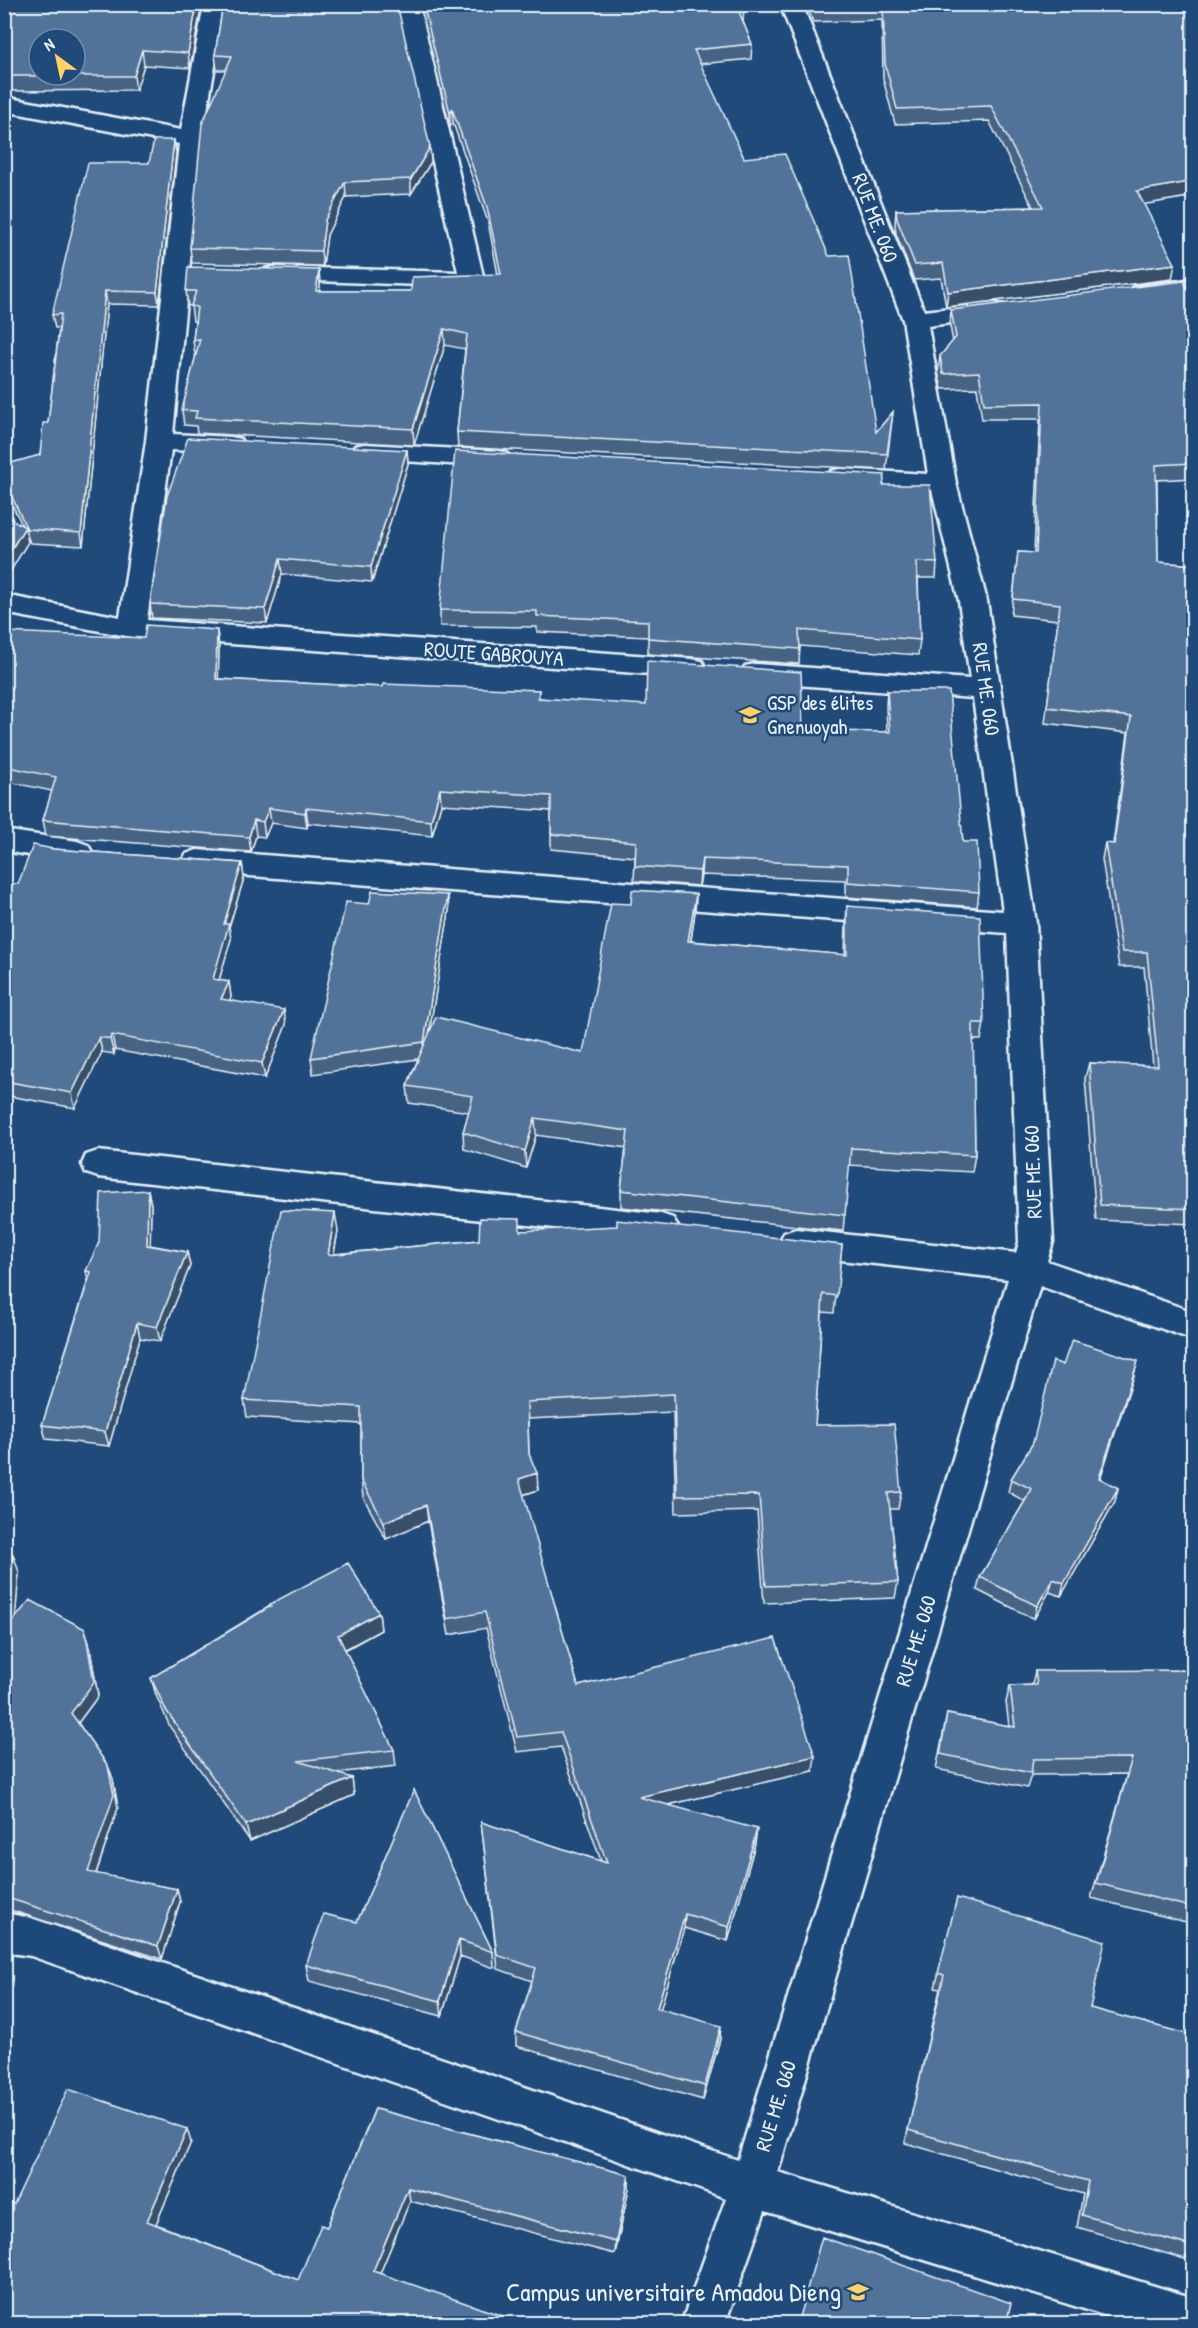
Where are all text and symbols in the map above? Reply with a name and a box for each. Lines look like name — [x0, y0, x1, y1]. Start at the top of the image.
north arrow — [27, 27, 87, 87]
text: N — [39, 33, 59, 56]
street label: RUE ME. 060 — [845, 169, 906, 267]
street label: ROUTE GABROUYA — [423, 634, 565, 673]
street label: RUE ME. 060 — [966, 641, 1007, 737]
place label: GSP des élites Gnenuoyah — [767, 688, 873, 741]
school or university icon: GSP des élites Gnenuoyah — [738, 703, 762, 727]
street label: RUE ME. 060 — [1016, 1125, 1049, 1219]
street label: RUE ME. 060 — [888, 1592, 943, 1690]
street label: RUE ME. 060 — [748, 2057, 803, 2155]
place label: Campus universitaire Amadou Dieng — [506, 2274, 841, 2309]
school or university icon: Campus universitaire Amadou Dieng — [846, 2280, 870, 2304]

